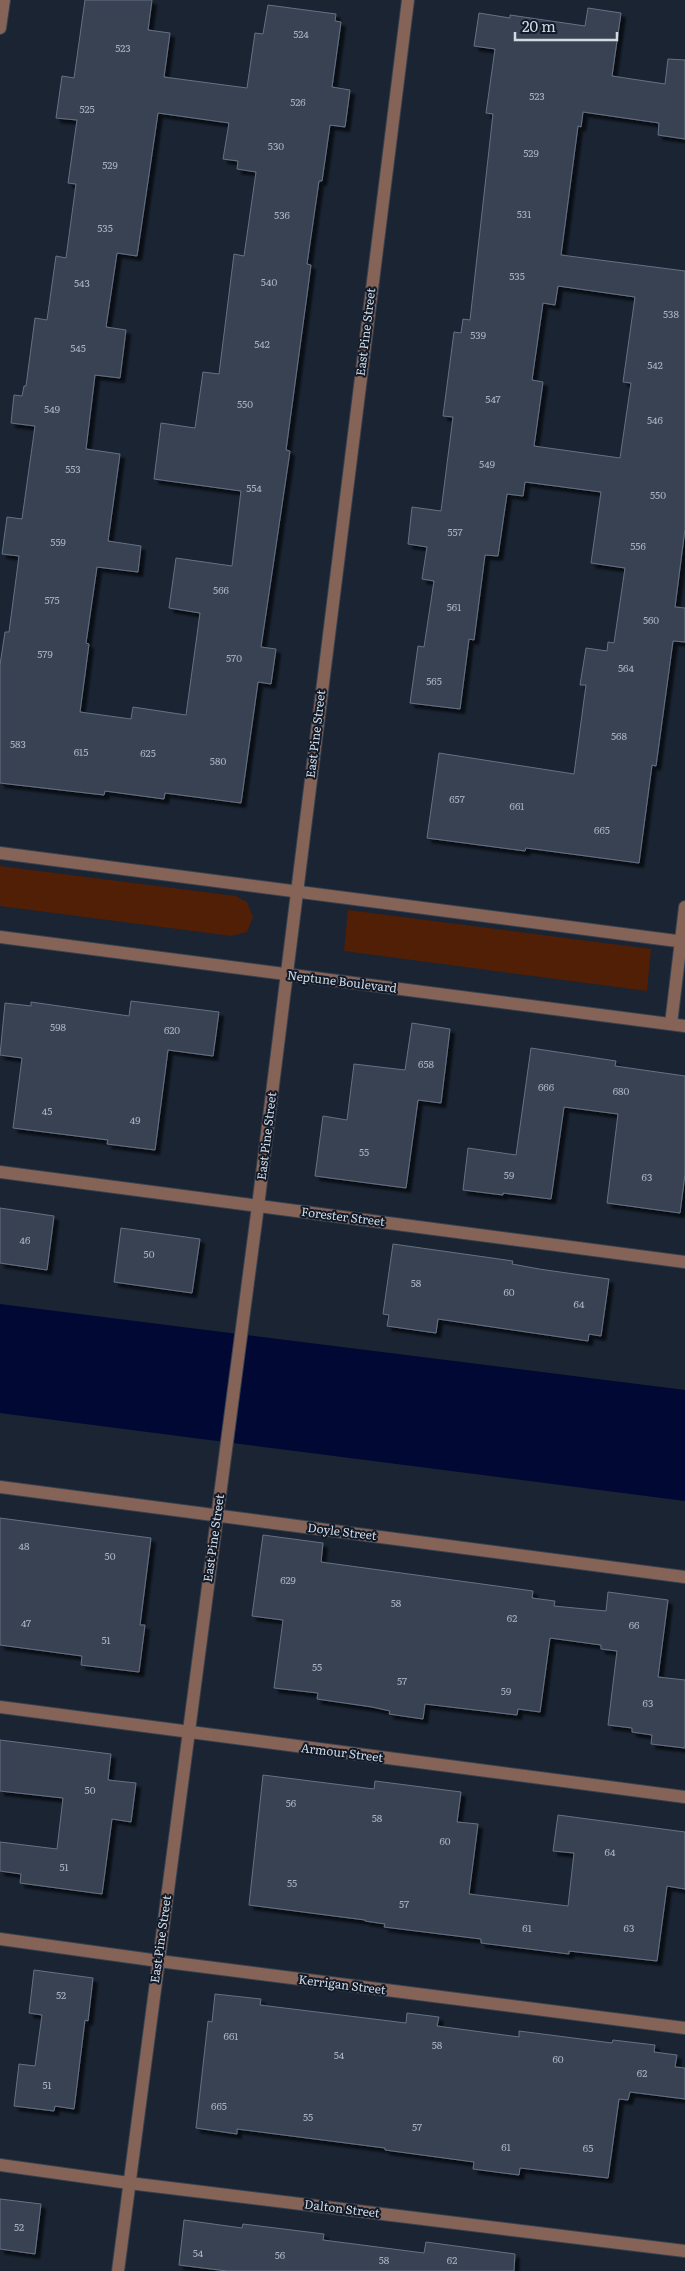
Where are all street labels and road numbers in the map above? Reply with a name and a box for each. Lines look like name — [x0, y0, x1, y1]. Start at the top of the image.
street label: East Pine Street — [351, 287, 379, 377]
street label: East Pine Street — [301, 689, 329, 779]
street label: Neptune Boulevard — [286, 965, 399, 997]
street label: East Pine Street — [252, 1091, 280, 1181]
street label: Forester Street — [300, 1202, 386, 1230]
street label: East Pine Street — [198, 1493, 228, 1583]
street label: Doyle Street — [307, 1518, 378, 1544]
street label: Armour Street — [300, 1738, 384, 1766]
street label: East Pine Street — [145, 1894, 175, 1984]
street label: Kerrigan Street — [297, 1970, 387, 1998]
street label: Dalton Street — [303, 2194, 381, 2222]

